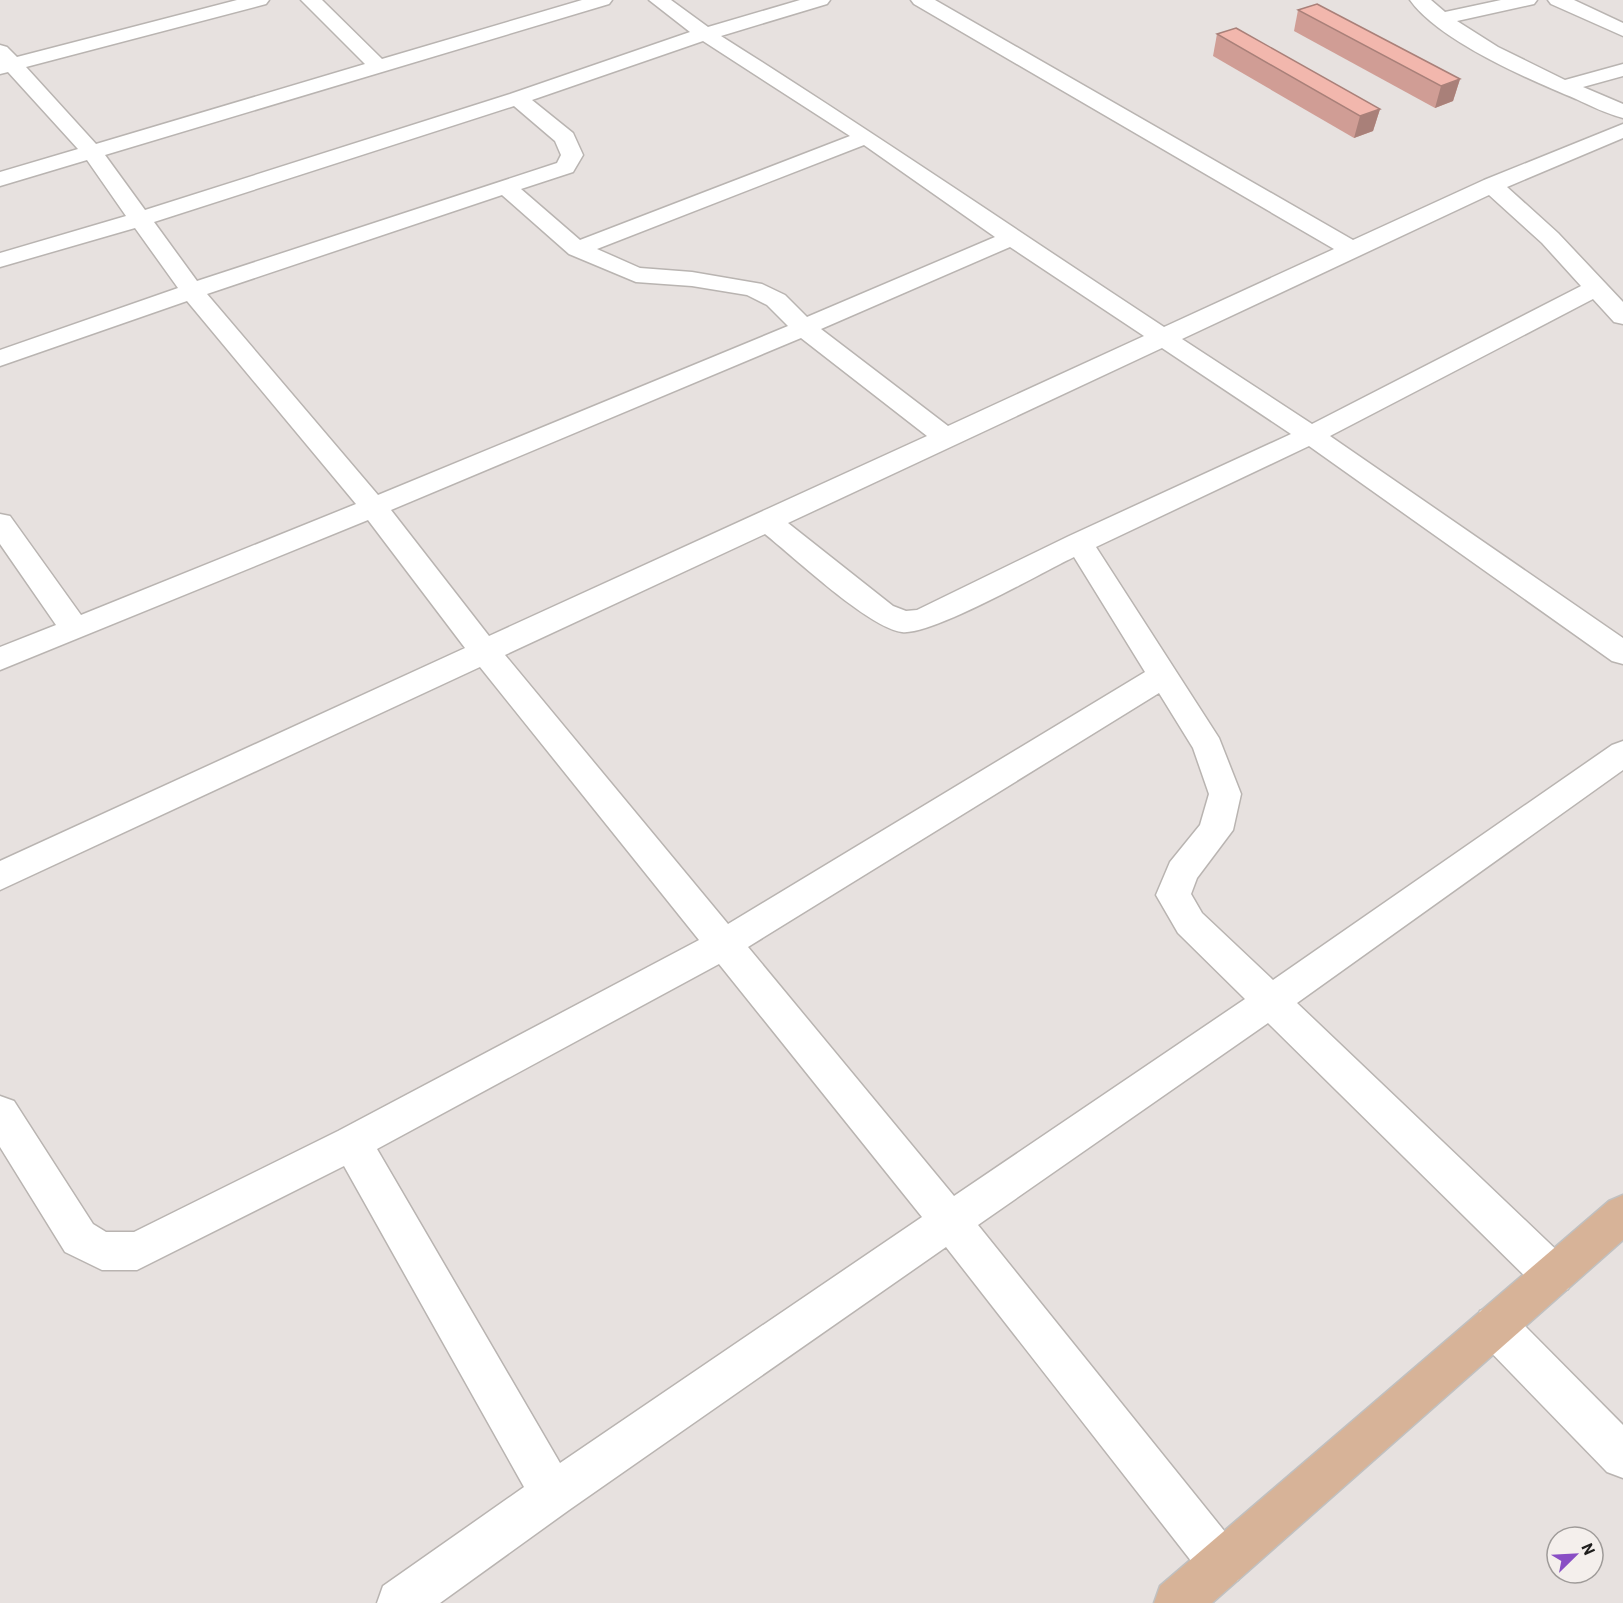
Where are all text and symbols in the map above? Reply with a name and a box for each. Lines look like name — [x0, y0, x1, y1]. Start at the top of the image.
north arrow — [1545, 1525, 1605, 1585]
text: N — [1578, 1540, 1600, 1557]

